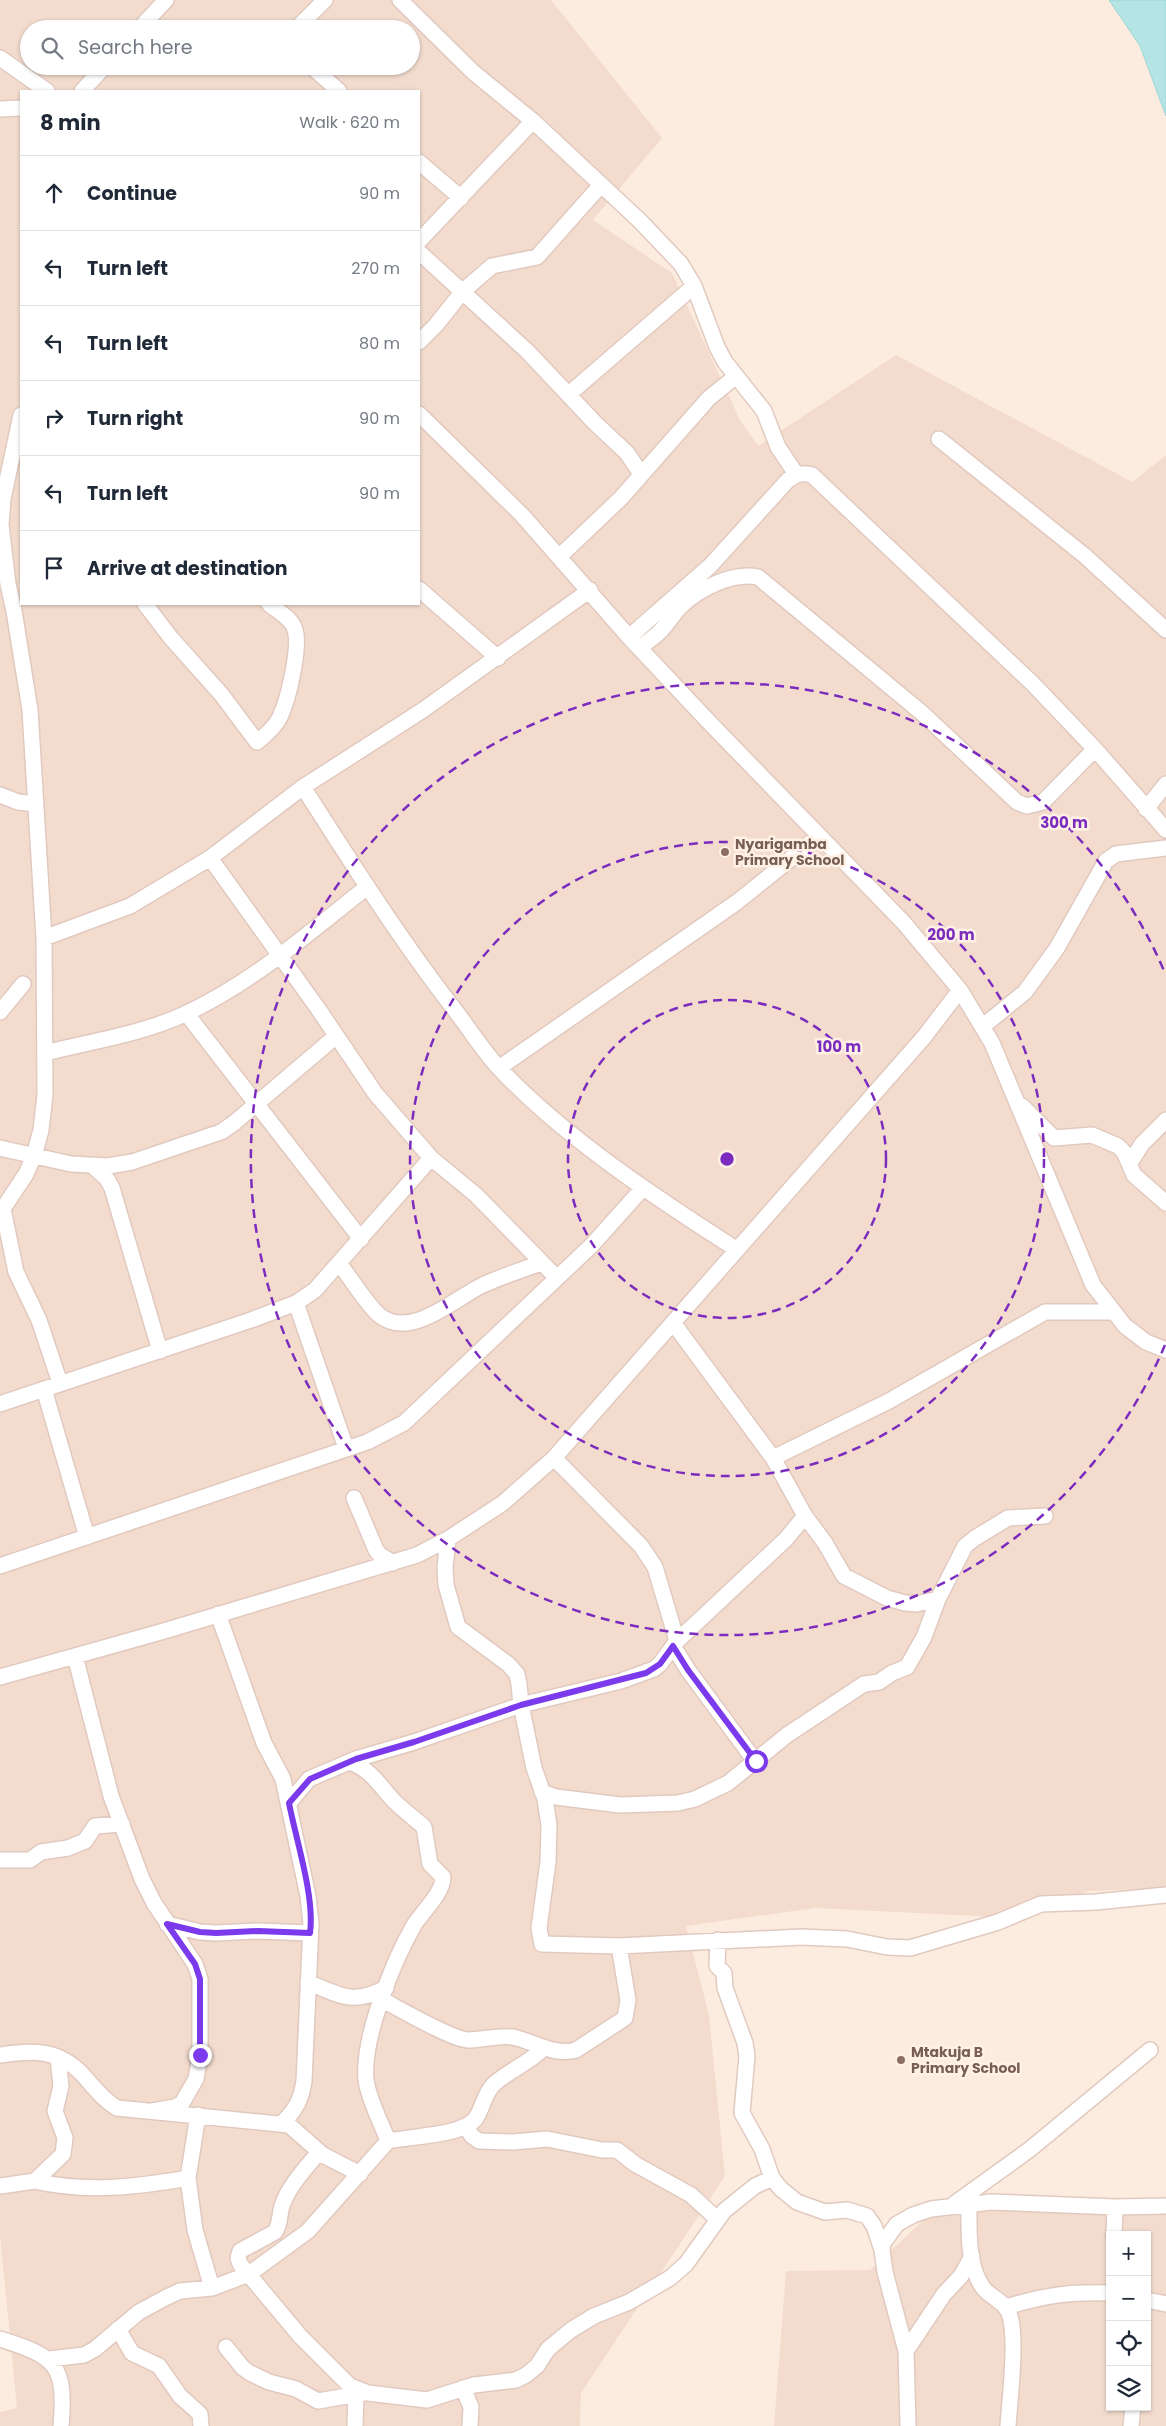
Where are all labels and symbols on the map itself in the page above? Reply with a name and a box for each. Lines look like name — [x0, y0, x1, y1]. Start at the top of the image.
text: 300 m — [1040, 812, 1088, 833]
place label: Nyarigamba Primary School — [735, 834, 844, 870]
marker: Nyarigamba Primary School — [719, 846, 731, 858]
text: 200 m — [927, 924, 975, 945]
text: 100 m — [817, 1036, 861, 1057]
centre of rings — [718, 1150, 736, 1168]
route start — [745, 1750, 768, 1773]
place label: Mtakuja B Primary School — [911, 2042, 1020, 2078]
route end — [189, 2044, 212, 2067]
marker: Mtakuja B Primary School — [895, 2054, 907, 2066]

